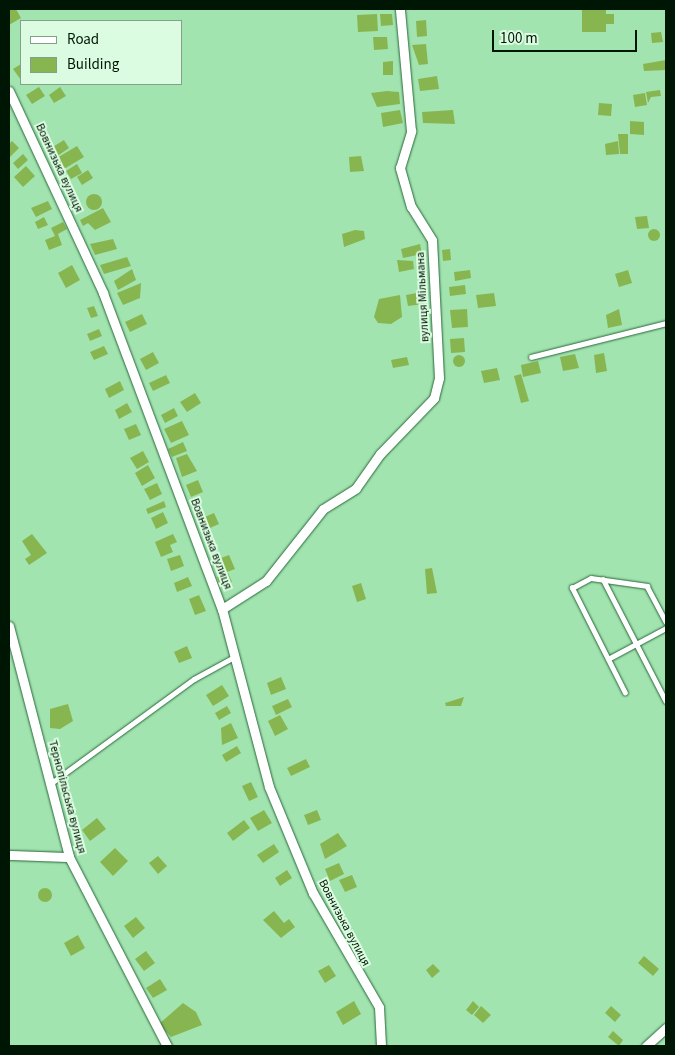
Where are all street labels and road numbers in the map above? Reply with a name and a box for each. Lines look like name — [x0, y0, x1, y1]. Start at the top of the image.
street label: Вовнизька вулиця — [32, 121, 86, 215]
street label: вулиця Мільмана — [413, 251, 433, 343]
street label: Вовнизька вулиця — [187, 496, 235, 592]
street label: Тернопільська вулиця — [45, 739, 89, 855]
street label: Вовнизька вулиця — [315, 877, 373, 969]

